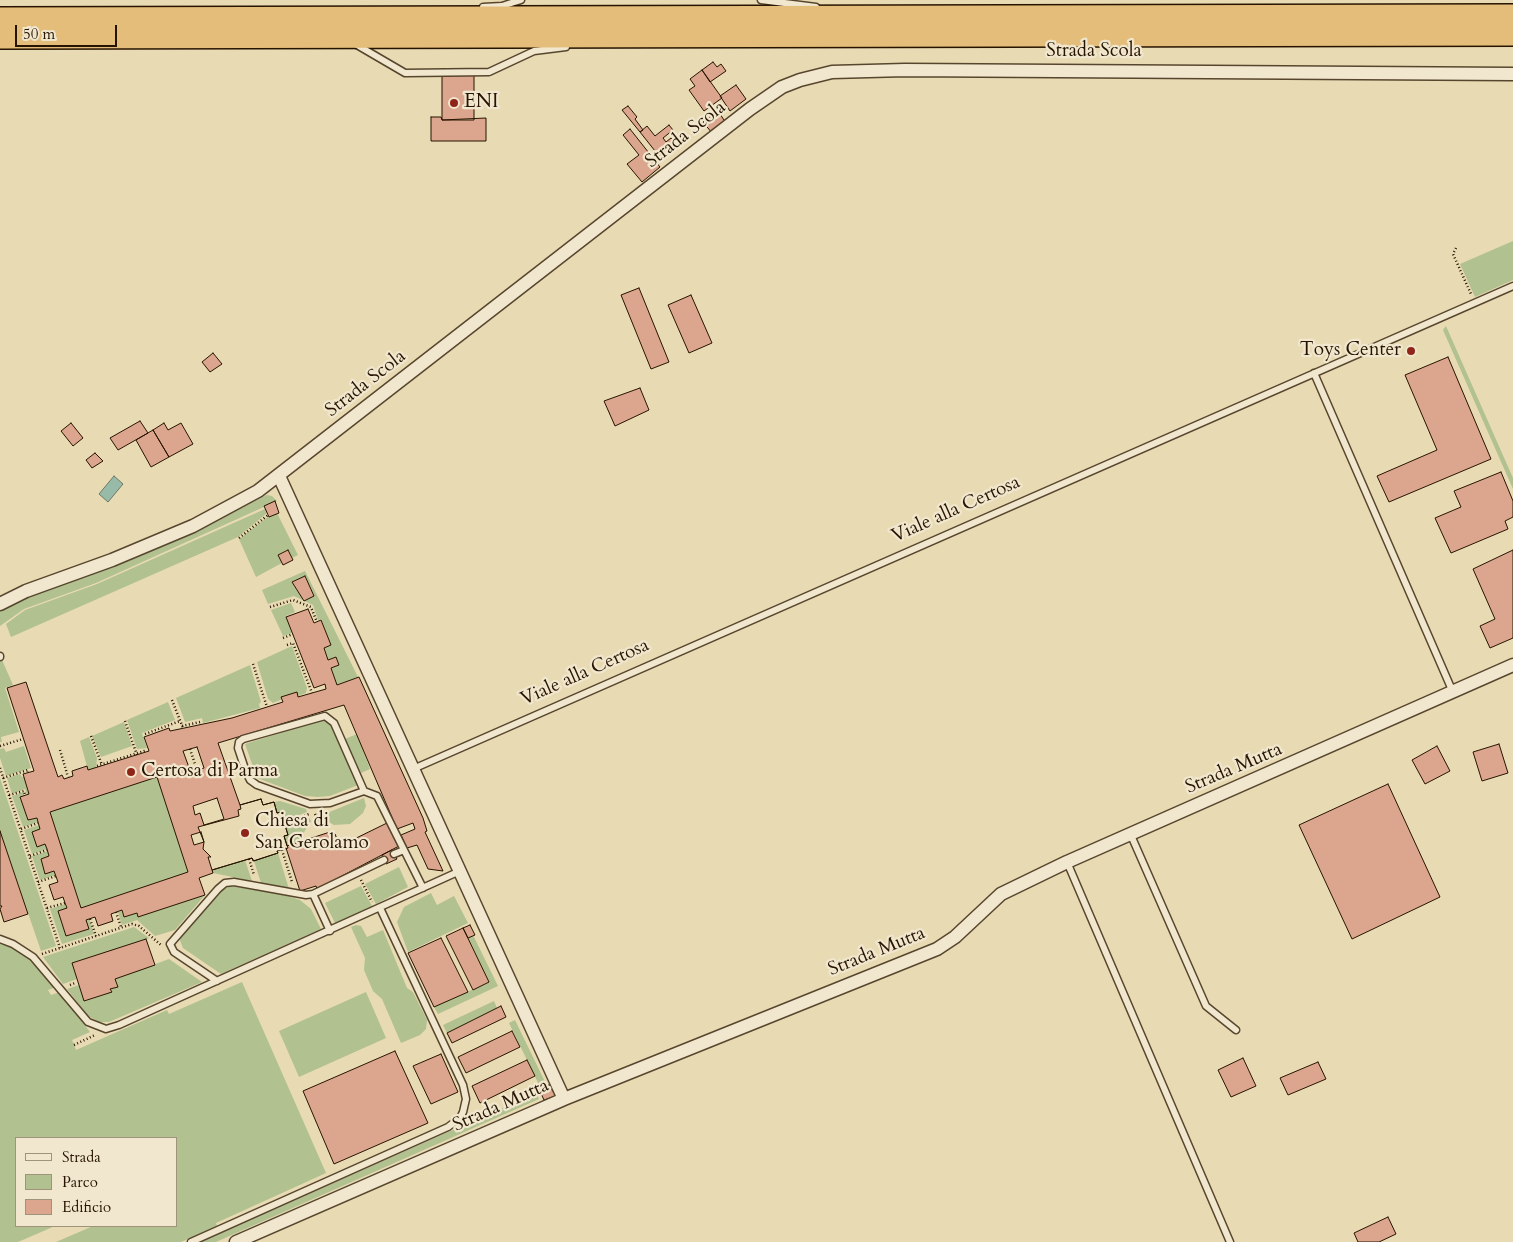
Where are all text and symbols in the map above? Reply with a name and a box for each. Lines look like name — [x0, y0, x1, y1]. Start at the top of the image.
scale bar — [18, 15, 120, 47]
text: 50 m — [23, 24, 55, 44]
street label: Strada Scola — [1046, 41, 1142, 63]
place label: ENI — [464, 92, 498, 114]
marker: ENI — [448, 97, 460, 109]
street label: Strada Scola — [641, 97, 731, 173]
place label: Toys Center — [1300, 340, 1401, 362]
marker: Toys Center — [1405, 345, 1417, 357]
street label: Strada Scola — [321, 346, 411, 422]
street label: Viale alla Certosa — [888, 471, 1024, 549]
street label: Viale alla Certosa — [517, 634, 653, 712]
street label: Strada Mutta — [1182, 738, 1286, 800]
place label: Certosa di Parma — [141, 761, 278, 783]
marker: Certosa di Parma — [125, 766, 137, 778]
place label: Chiesa di San Gerolamo — [255, 811, 369, 855]
marker: Chiesa di San Gerolamo — [239, 827, 251, 839]
street label: Strada Mutta — [825, 922, 929, 982]
street label: Strada Mutta — [449, 1075, 553, 1137]
legend — [15, 1137, 178, 1227]
text: Strada — [62, 1147, 101, 1167]
text: Parco — [62, 1172, 98, 1192]
text: Edificio — [62, 1197, 111, 1217]

